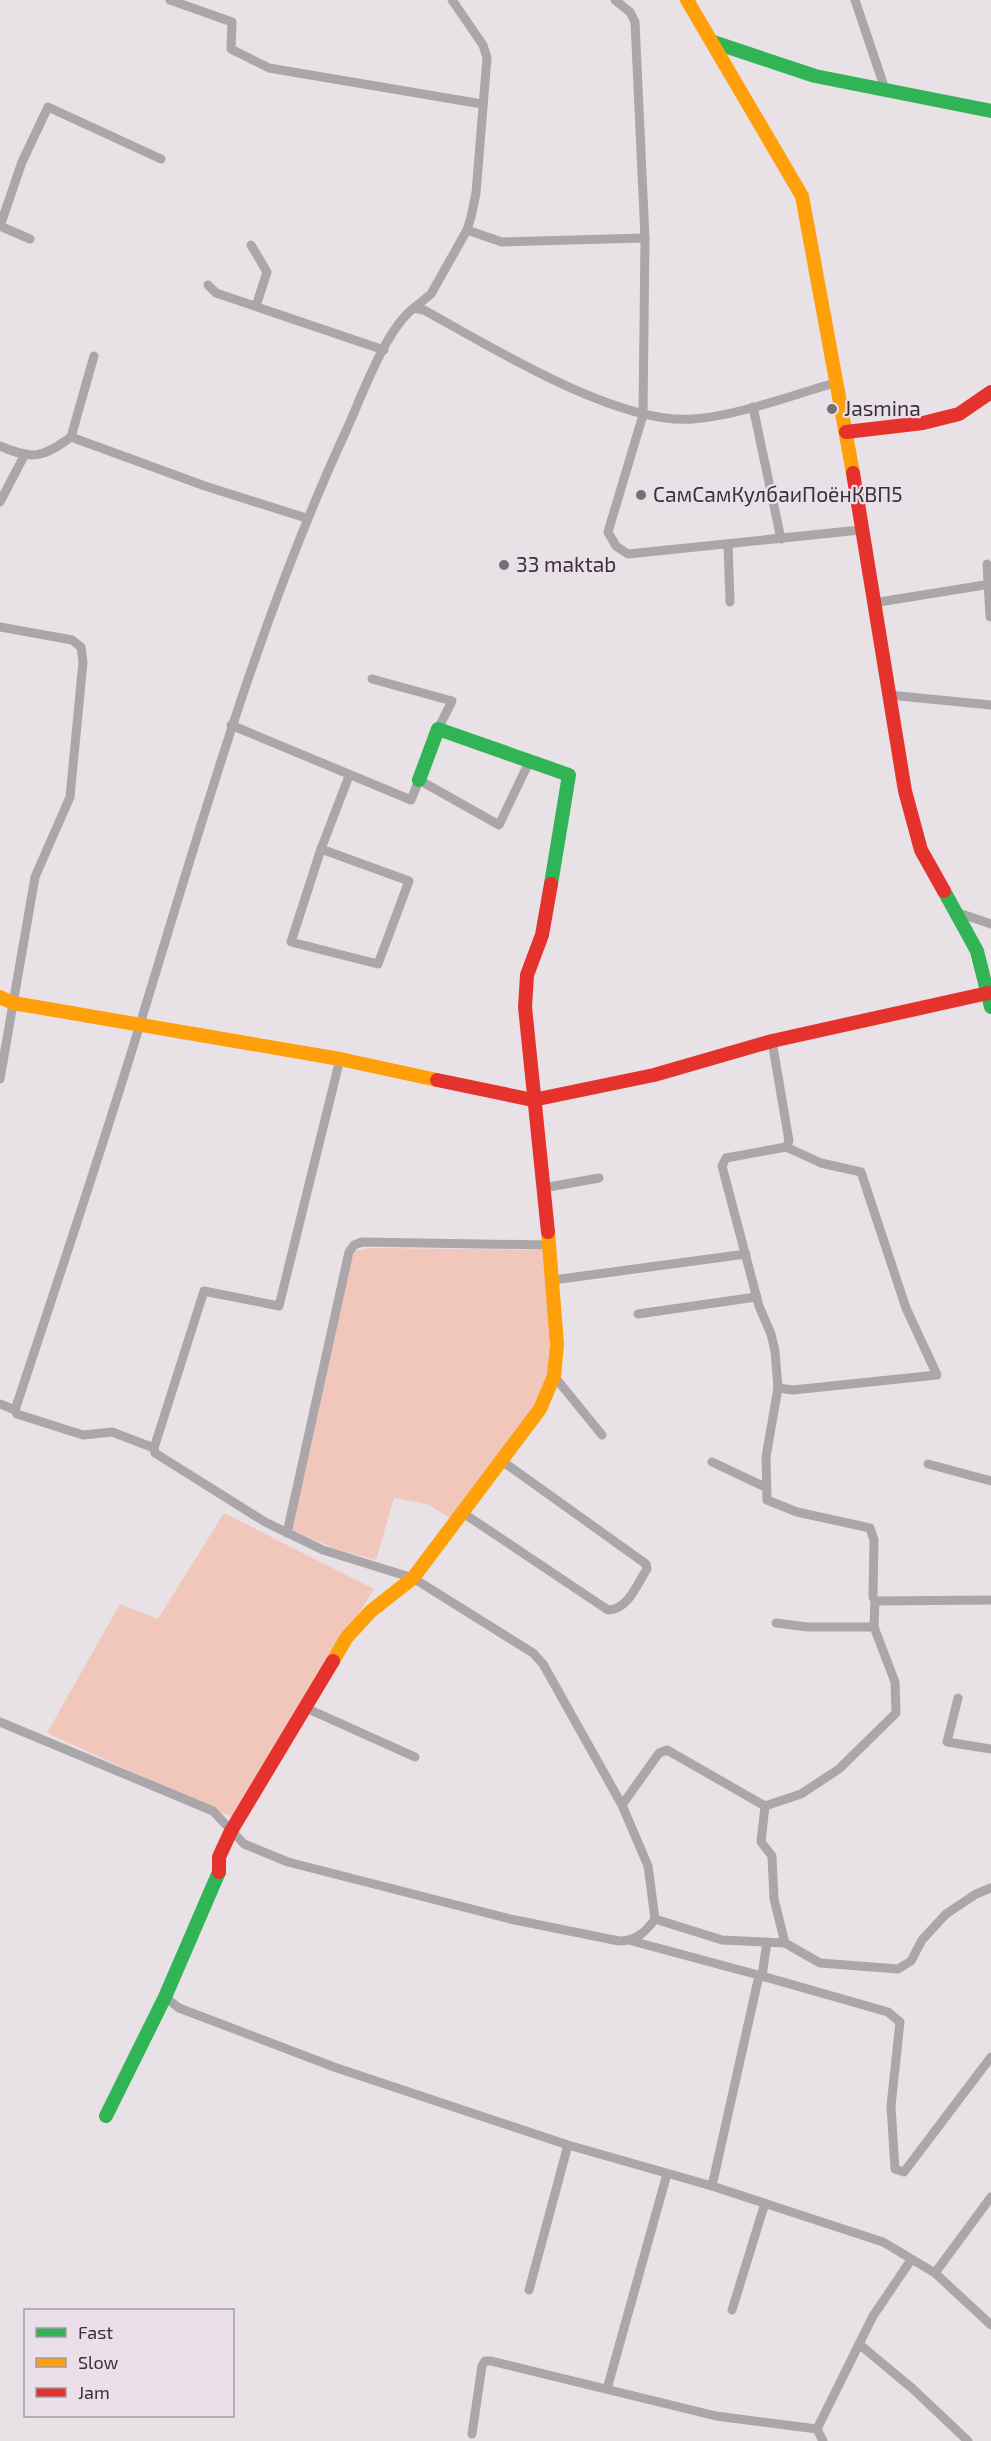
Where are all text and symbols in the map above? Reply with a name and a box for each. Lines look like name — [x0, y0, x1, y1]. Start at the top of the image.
place label: Jasmina — [844, 395, 921, 420]
marker: Jasmina — [825, 402, 839, 416]
place label: СамСамКулбаиПоёнКВП5 — [653, 481, 903, 507]
marker: СамСамКулбаиПоёнКВП5 — [634, 488, 648, 502]
place label: 33 maktab — [516, 551, 616, 576]
marker: 33 maktab — [497, 558, 511, 572]
legend — [24, 2309, 234, 2417]
text: Fast — [78, 2321, 113, 2343]
text: Slow — [78, 2351, 119, 2373]
text: Jam — [78, 2381, 110, 2403]

